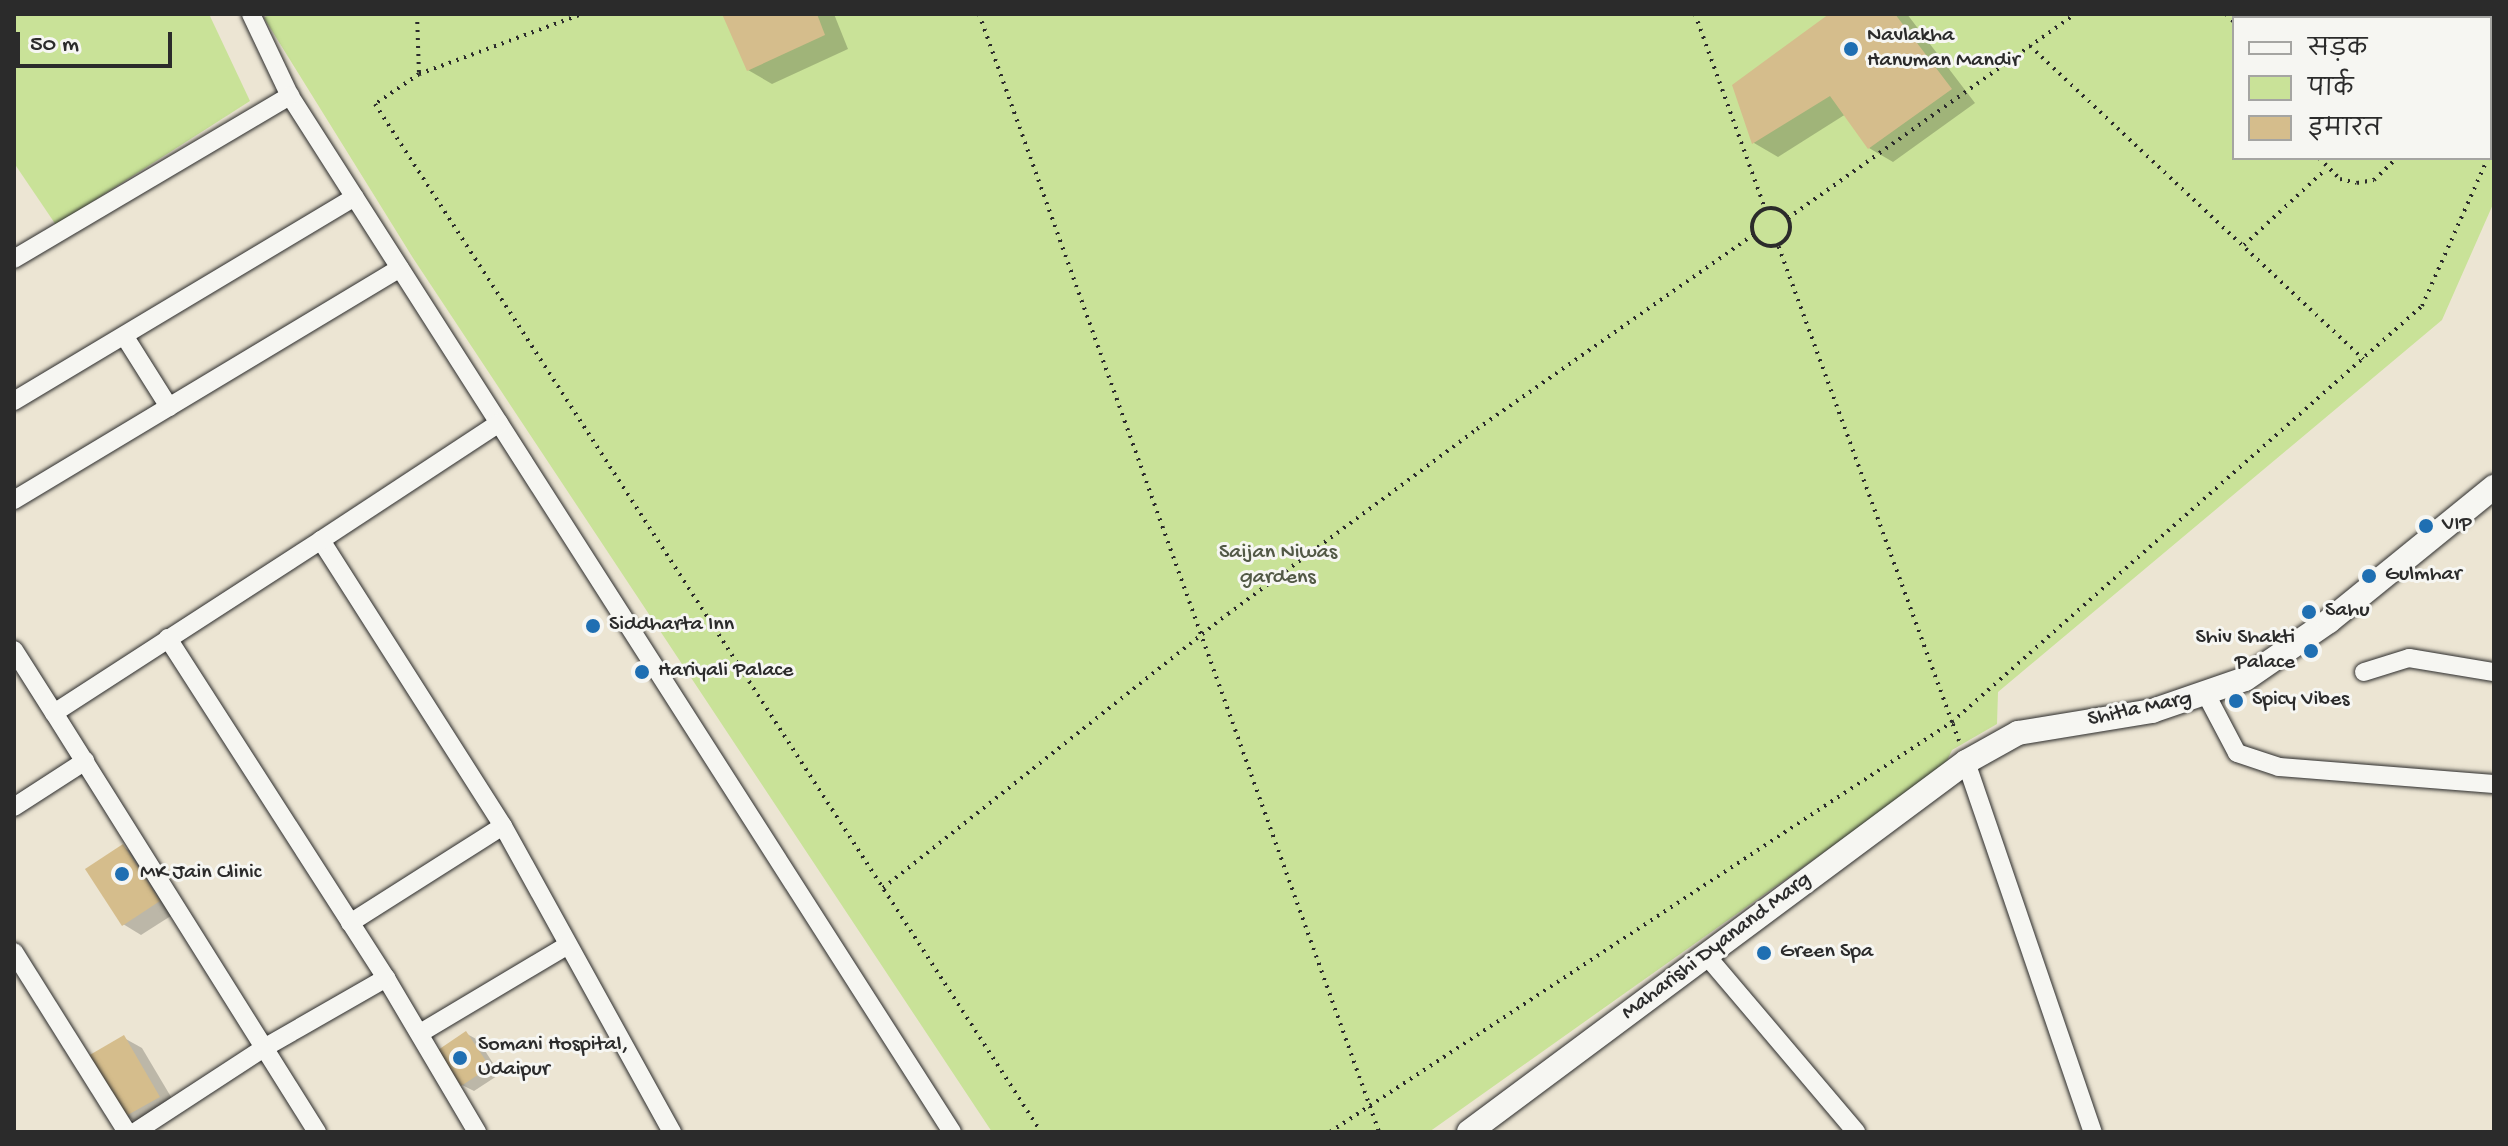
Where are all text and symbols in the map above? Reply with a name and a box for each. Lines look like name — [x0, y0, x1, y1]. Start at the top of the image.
scale bar — [20, 16, 176, 66]
legend — [2232, 16, 2492, 160]
place label: Navlakha Hanuman Mandir — [1867, 23, 2019, 74]
text: 50 m — [30, 31, 79, 60]
text: सड़क — [2308, 36, 2367, 65]
marker: Navlakha Hanuman Mandir — [1842, 40, 1860, 58]
text: पार्क — [2308, 76, 2353, 105]
text: इमारत — [2308, 116, 2381, 145]
place label: VIP — [2442, 513, 2472, 539]
marker: VIP — [2417, 517, 2435, 535]
park label: Saijan Niwas gardens — [1219, 540, 1337, 592]
place label: Gulmhar — [2385, 563, 2461, 589]
marker: Gulmhar — [2360, 567, 2378, 585]
place label: Sahu — [2325, 599, 2370, 625]
marker: Sahu — [2300, 603, 2318, 621]
place label: Siddharta Inn — [609, 613, 734, 639]
marker: Siddharta Inn — [584, 617, 602, 635]
place label: Shiv Shakti Palace — [2196, 625, 2295, 676]
marker: Shiv Shakti Palace — [2302, 642, 2320, 660]
place label: Hariyali Palace — [658, 659, 793, 685]
marker: Hariyali Palace — [633, 663, 651, 681]
street label: Shitla Marg — [2086, 686, 2194, 734]
place label: Spicy Vibes — [2252, 688, 2349, 714]
marker: Spicy Vibes — [2227, 692, 2245, 710]
place label: MK Jain Clinic — [140, 861, 261, 887]
marker: MK Jain Clinic — [111, 863, 133, 885]
street label: Maharishi Dyanand Marg — [1617, 867, 1817, 1027]
place label: Green Spa — [1780, 940, 1873, 966]
marker: Green Spa — [1755, 944, 1773, 962]
place label: Somani Hospital, Udaipur — [478, 1032, 629, 1084]
marker: Somani Hospital, Udaipur — [449, 1047, 471, 1069]

